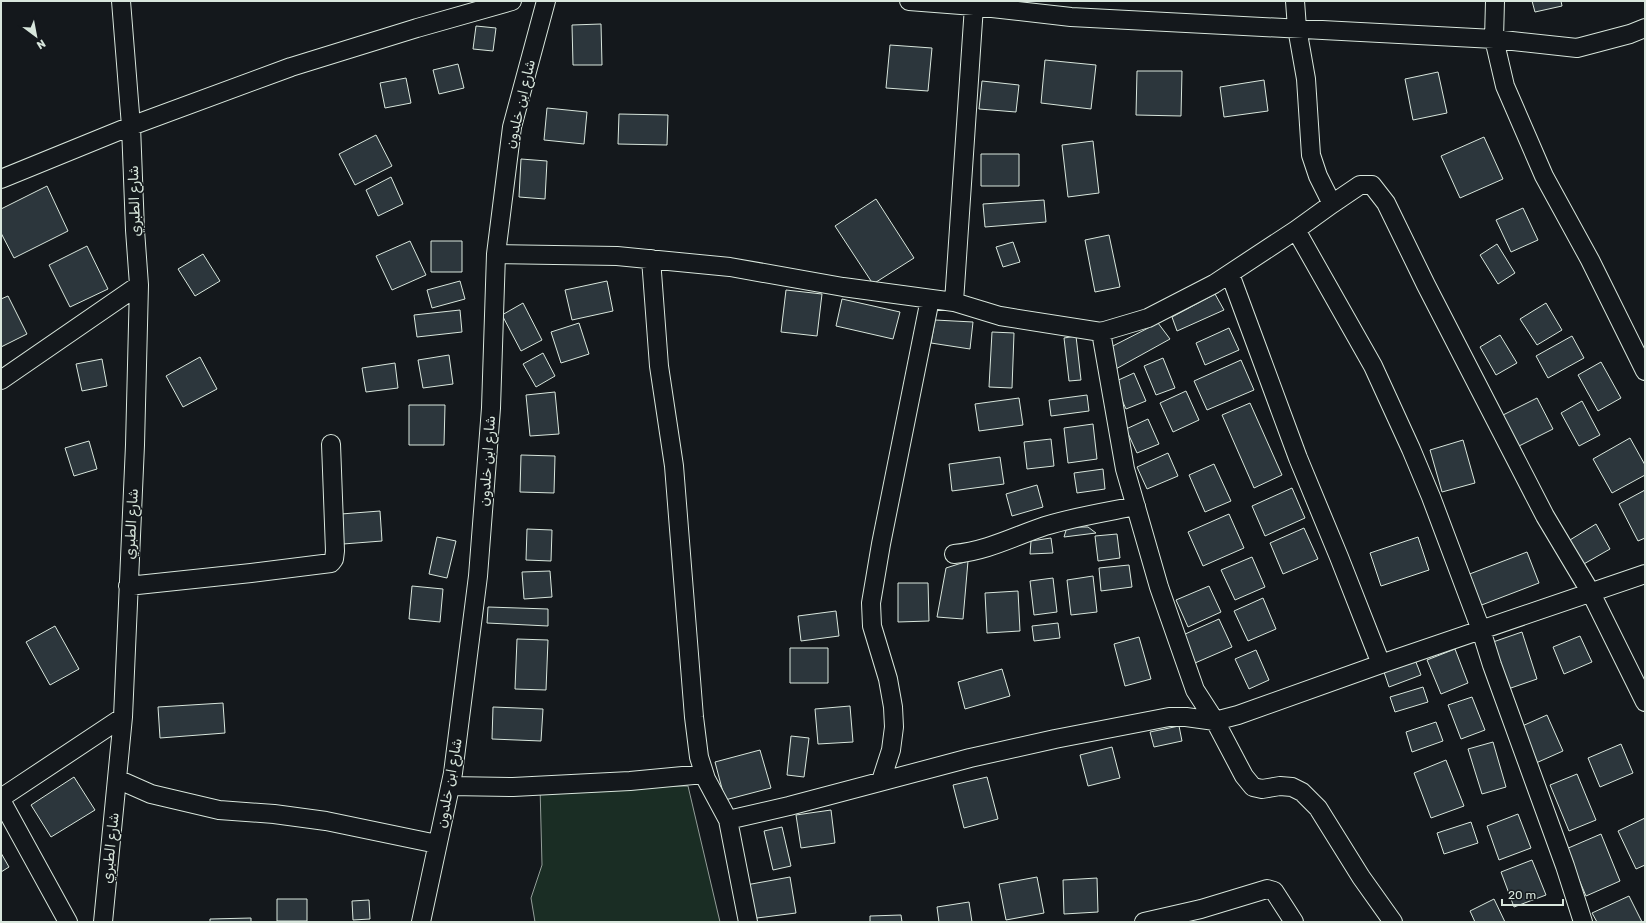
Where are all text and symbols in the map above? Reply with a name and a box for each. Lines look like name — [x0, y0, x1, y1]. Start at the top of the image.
north arrow — [16, 16, 56, 56]
text: N — [34, 36, 48, 52]
street label: شارع ابن خلدون — [502, 58, 541, 151]
street label: شارع الطبري — [125, 165, 146, 237]
street label: شارع ابن خلدون — [476, 415, 501, 507]
street label: شارع الطبري — [121, 488, 144, 560]
street label: شارع ابن خلدون — [433, 737, 468, 830]
street label: شارع الطبري — [98, 812, 125, 885]
scale bar — [1502, 881, 1563, 907]
text: 20 m — [1508, 888, 1536, 902]

